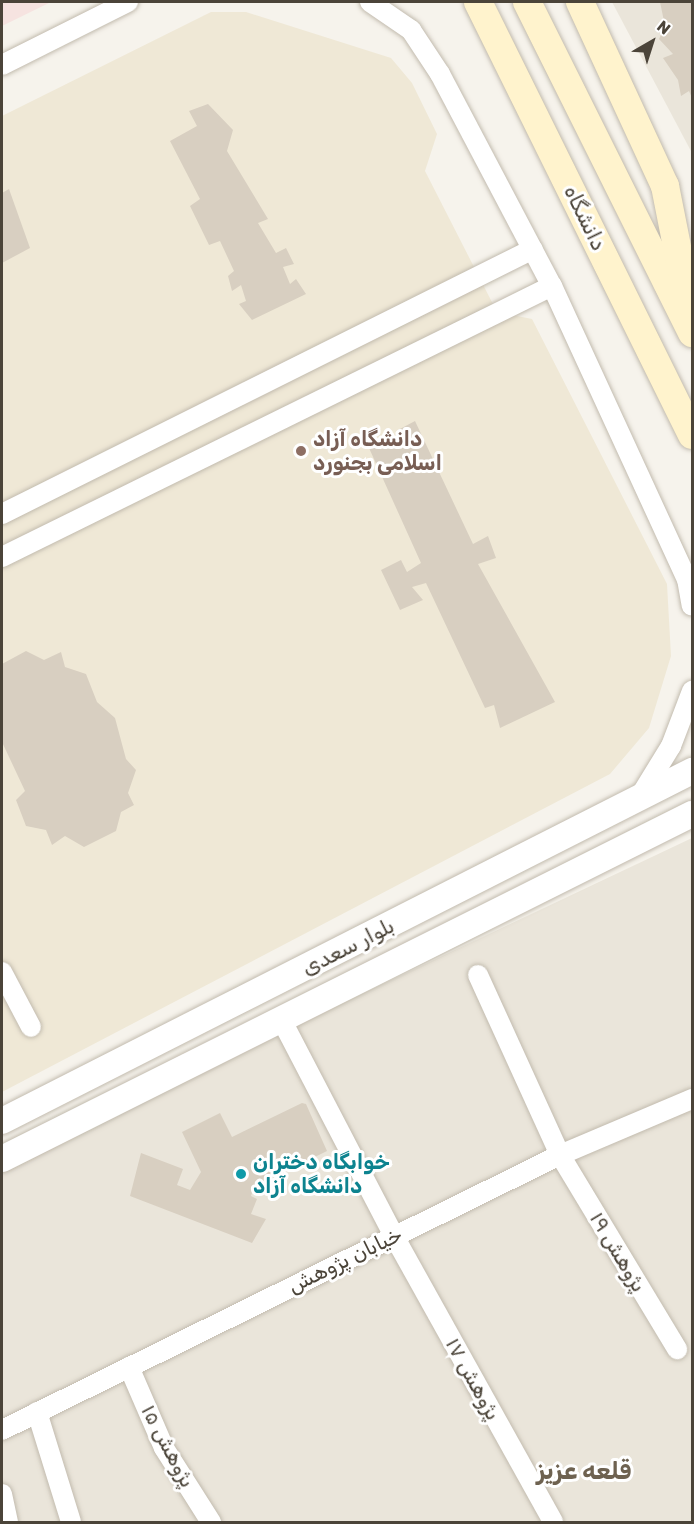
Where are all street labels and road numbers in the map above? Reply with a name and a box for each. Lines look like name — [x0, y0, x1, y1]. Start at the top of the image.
street label: دانشگاه — [559, 181, 611, 255]
street label: بلوار سعدی — [298, 913, 398, 981]
street label: پژوهش ۱۹ — [584, 1207, 652, 1297]
street label: خیابان پژوهش — [284, 1221, 406, 1299]
street label: پژوهش ۱۷ — [440, 1333, 506, 1425]
street label: پژوهش ۱۵ — [136, 1400, 200, 1492]

